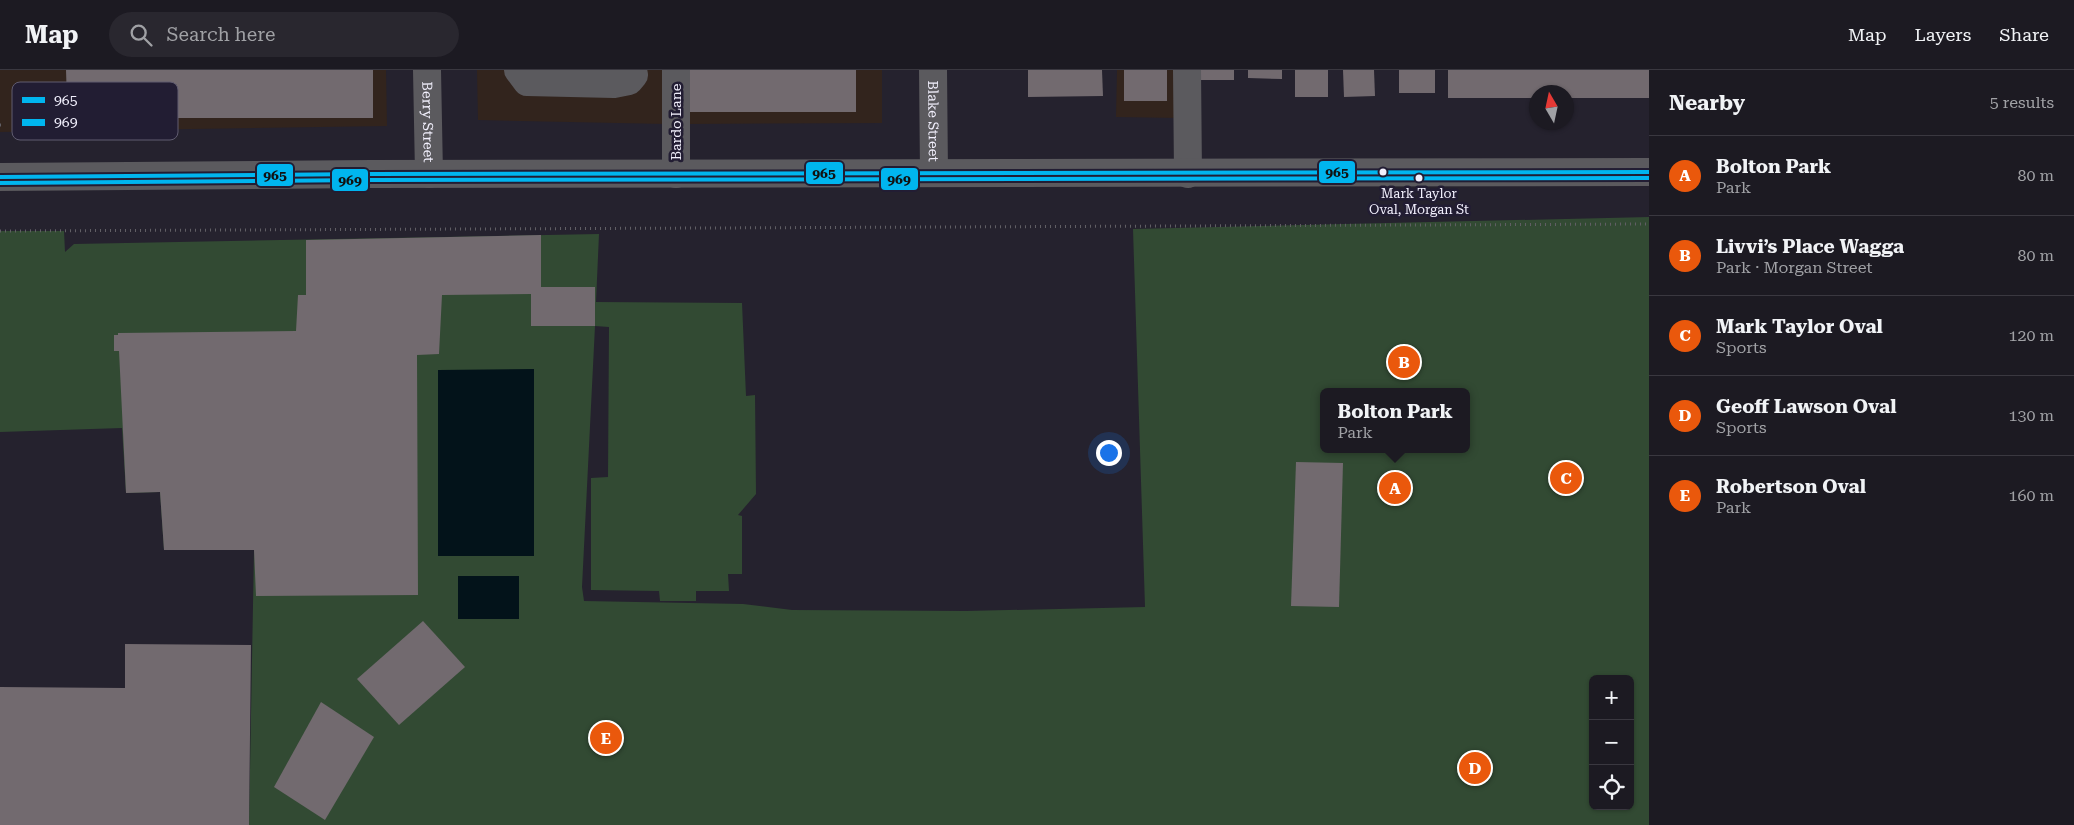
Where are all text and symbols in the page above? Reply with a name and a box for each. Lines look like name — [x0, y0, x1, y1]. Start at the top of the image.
search box — [109, 12, 459, 57]
text: Map — [25, 21, 79, 49]
icon: search — [127, 21, 155, 49]
text: Search here — [167, 23, 275, 46]
text: Map — [1848, 24, 1887, 45]
text: Layers — [1915, 24, 1971, 45]
text: Share — [1999, 24, 2049, 45]
street label: Blake Street — [925, 80, 942, 162]
street label: Berry Street — [419, 81, 437, 163]
legend — [12, 82, 178, 140]
street label: Bardo Lane — [668, 83, 684, 160]
north arrow — [1529, 85, 1574, 130]
text: Nearby — [1669, 91, 1745, 115]
text: 965 — [54, 92, 78, 108]
text: 5 results — [1990, 93, 2054, 112]
text: 969 — [54, 114, 78, 130]
text: Bolton Park — [1716, 155, 1831, 178]
line badge: 965 — [1318, 160, 1356, 184]
line badge: 965 — [805, 161, 844, 185]
line badge: 965 — [256, 163, 294, 187]
text: 965 — [1325, 164, 1349, 180]
text: 965 — [812, 165, 836, 181]
text: A — [1679, 166, 1691, 185]
text: 80 m — [2017, 166, 2054, 185]
text: 965 — [263, 167, 287, 183]
line badge: 969 — [880, 167, 919, 191]
unlabelled marker — [1378, 167, 1388, 177]
line badge: 969 — [331, 168, 369, 192]
text: 969 — [887, 171, 911, 187]
text: 969 — [338, 172, 362, 188]
marker: Mark Taylor Oval, Morgan St — [1414, 173, 1424, 183]
text: Park — [1716, 178, 1751, 197]
place label: Mark Taylor Oval, Morgan St — [1369, 186, 1469, 217]
text: Livvi’s Place Wagga — [1716, 235, 1904, 258]
text: B — [1679, 246, 1691, 265]
text: 80 m — [2017, 246, 2054, 265]
text: Park · Morgan Street — [1716, 258, 1872, 277]
text: Mark Taylor Oval — [1716, 315, 1883, 338]
text: C — [1679, 326, 1691, 345]
text: 120 m — [2008, 326, 2054, 345]
text: Sports — [1716, 338, 1767, 357]
pin: B — [1388, 343, 1420, 381]
popup — [1320, 388, 1470, 453]
text: Geoff Lawson Oval — [1716, 395, 1896, 418]
text: Bolton Park — [1337, 400, 1453, 423]
text: D — [1679, 406, 1691, 425]
text: 130 m — [2008, 406, 2054, 425]
text: Sports — [1716, 418, 1767, 437]
text: Park — [1337, 423, 1373, 442]
your location — [1096, 440, 1122, 466]
pin: C — [1550, 459, 1582, 497]
pin: A — [1379, 469, 1411, 507]
text: Robertson Oval — [1716, 475, 1866, 498]
text: E — [1680, 486, 1690, 505]
text: 160 m — [2008, 486, 2054, 505]
text: Park — [1716, 498, 1751, 517]
map controls — [1589, 675, 1634, 810]
button: + — [1589, 675, 1634, 720]
pin: E — [590, 719, 622, 757]
button: − — [1589, 720, 1634, 765]
pin: D — [1459, 749, 1491, 787]
button: locate — [1589, 765, 1634, 810]

